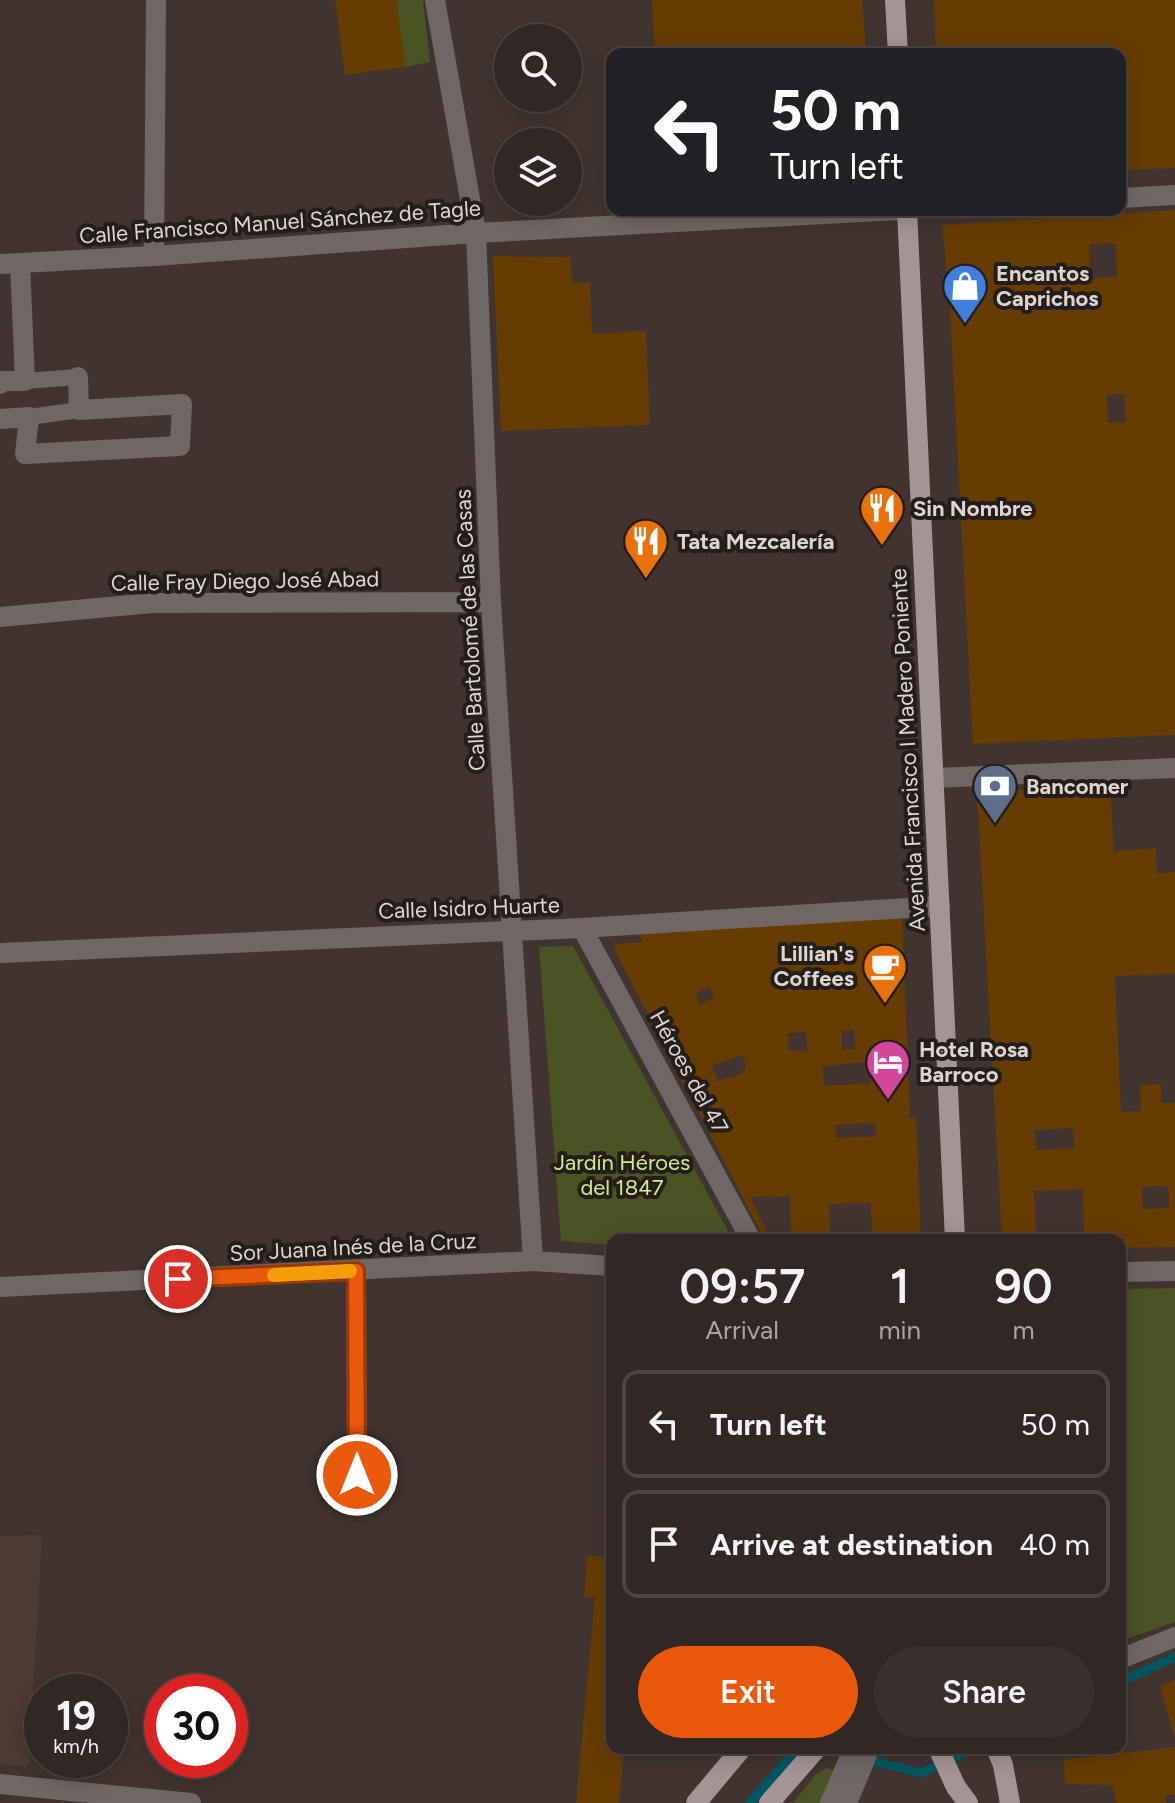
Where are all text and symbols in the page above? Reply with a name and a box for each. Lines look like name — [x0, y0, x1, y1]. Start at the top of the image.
map controls — [494, 24, 582, 216]
button: search — [494, 24, 582, 112]
text: 50 m — [770, 77, 901, 144]
icon: left — [638, 80, 742, 184]
button: layers — [494, 128, 582, 216]
text: Turn left — [770, 145, 904, 188]
street label: Calle Francisco Manuel Sánchez de Tagle — [78, 194, 482, 250]
place label: Encantos Caprichos — [996, 260, 1099, 312]
shop icon: Encantos Caprichos — [941, 262, 989, 325]
restaurant icon: Sin Nombre — [858, 484, 906, 547]
street label: Calle Bartolomé de las Casas — [449, 488, 491, 772]
place label: Sin Nombre — [913, 495, 1032, 522]
restaurant icon: Tata Mezcalería — [622, 517, 670, 580]
place label: Tata Mezcalería — [677, 528, 834, 555]
street label: Calle Fray Diego José Abad — [111, 565, 379, 597]
street label: Avenida Francisco I Madero Poniente — [885, 568, 931, 932]
bank icon: Bancomer — [971, 762, 1019, 825]
place label: Bancomer — [1026, 773, 1129, 800]
street label: Calle Isidro Huarte — [378, 891, 560, 925]
place label: Lillian's Coffees — [774, 940, 854, 992]
cafe icon: Lillian's Coffees — [861, 942, 909, 1005]
street label: Héroes del 47 — [644, 1005, 734, 1139]
place label: Hotel Rosa Barroco — [919, 1036, 1029, 1088]
hotel icon: Hotel Rosa Barroco — [864, 1038, 912, 1101]
park label: Jardín Héroes del 1847 — [554, 1149, 690, 1201]
street label: Sor Juana Inés de la Cruz — [229, 1227, 477, 1267]
pin — [144, 1245, 212, 1313]
icon: arrive — [156, 1257, 200, 1301]
text: 09:57 — [679, 1257, 805, 1315]
text: 1 — [890, 1257, 910, 1315]
text: 90 — [994, 1257, 1053, 1315]
text: Arrival — [706, 1314, 779, 1346]
text: min — [878, 1314, 921, 1346]
text: m — [1012, 1314, 1035, 1346]
icon: left — [642, 1402, 686, 1446]
text: Turn left — [710, 1406, 827, 1443]
text: 50 m — [1021, 1406, 1090, 1443]
position arrow — [315, 1433, 399, 1517]
icon: arrive — [642, 1522, 686, 1566]
text: Arrive at destination — [710, 1526, 993, 1563]
text: 40 m — [1019, 1526, 1090, 1563]
button: Exit — [638, 1646, 858, 1738]
button: Share — [874, 1646, 1094, 1738]
speed limit sign: 30 — [144, 1674, 248, 1778]
text: 19 — [56, 1692, 96, 1740]
text: km/h — [53, 1734, 99, 1758]

